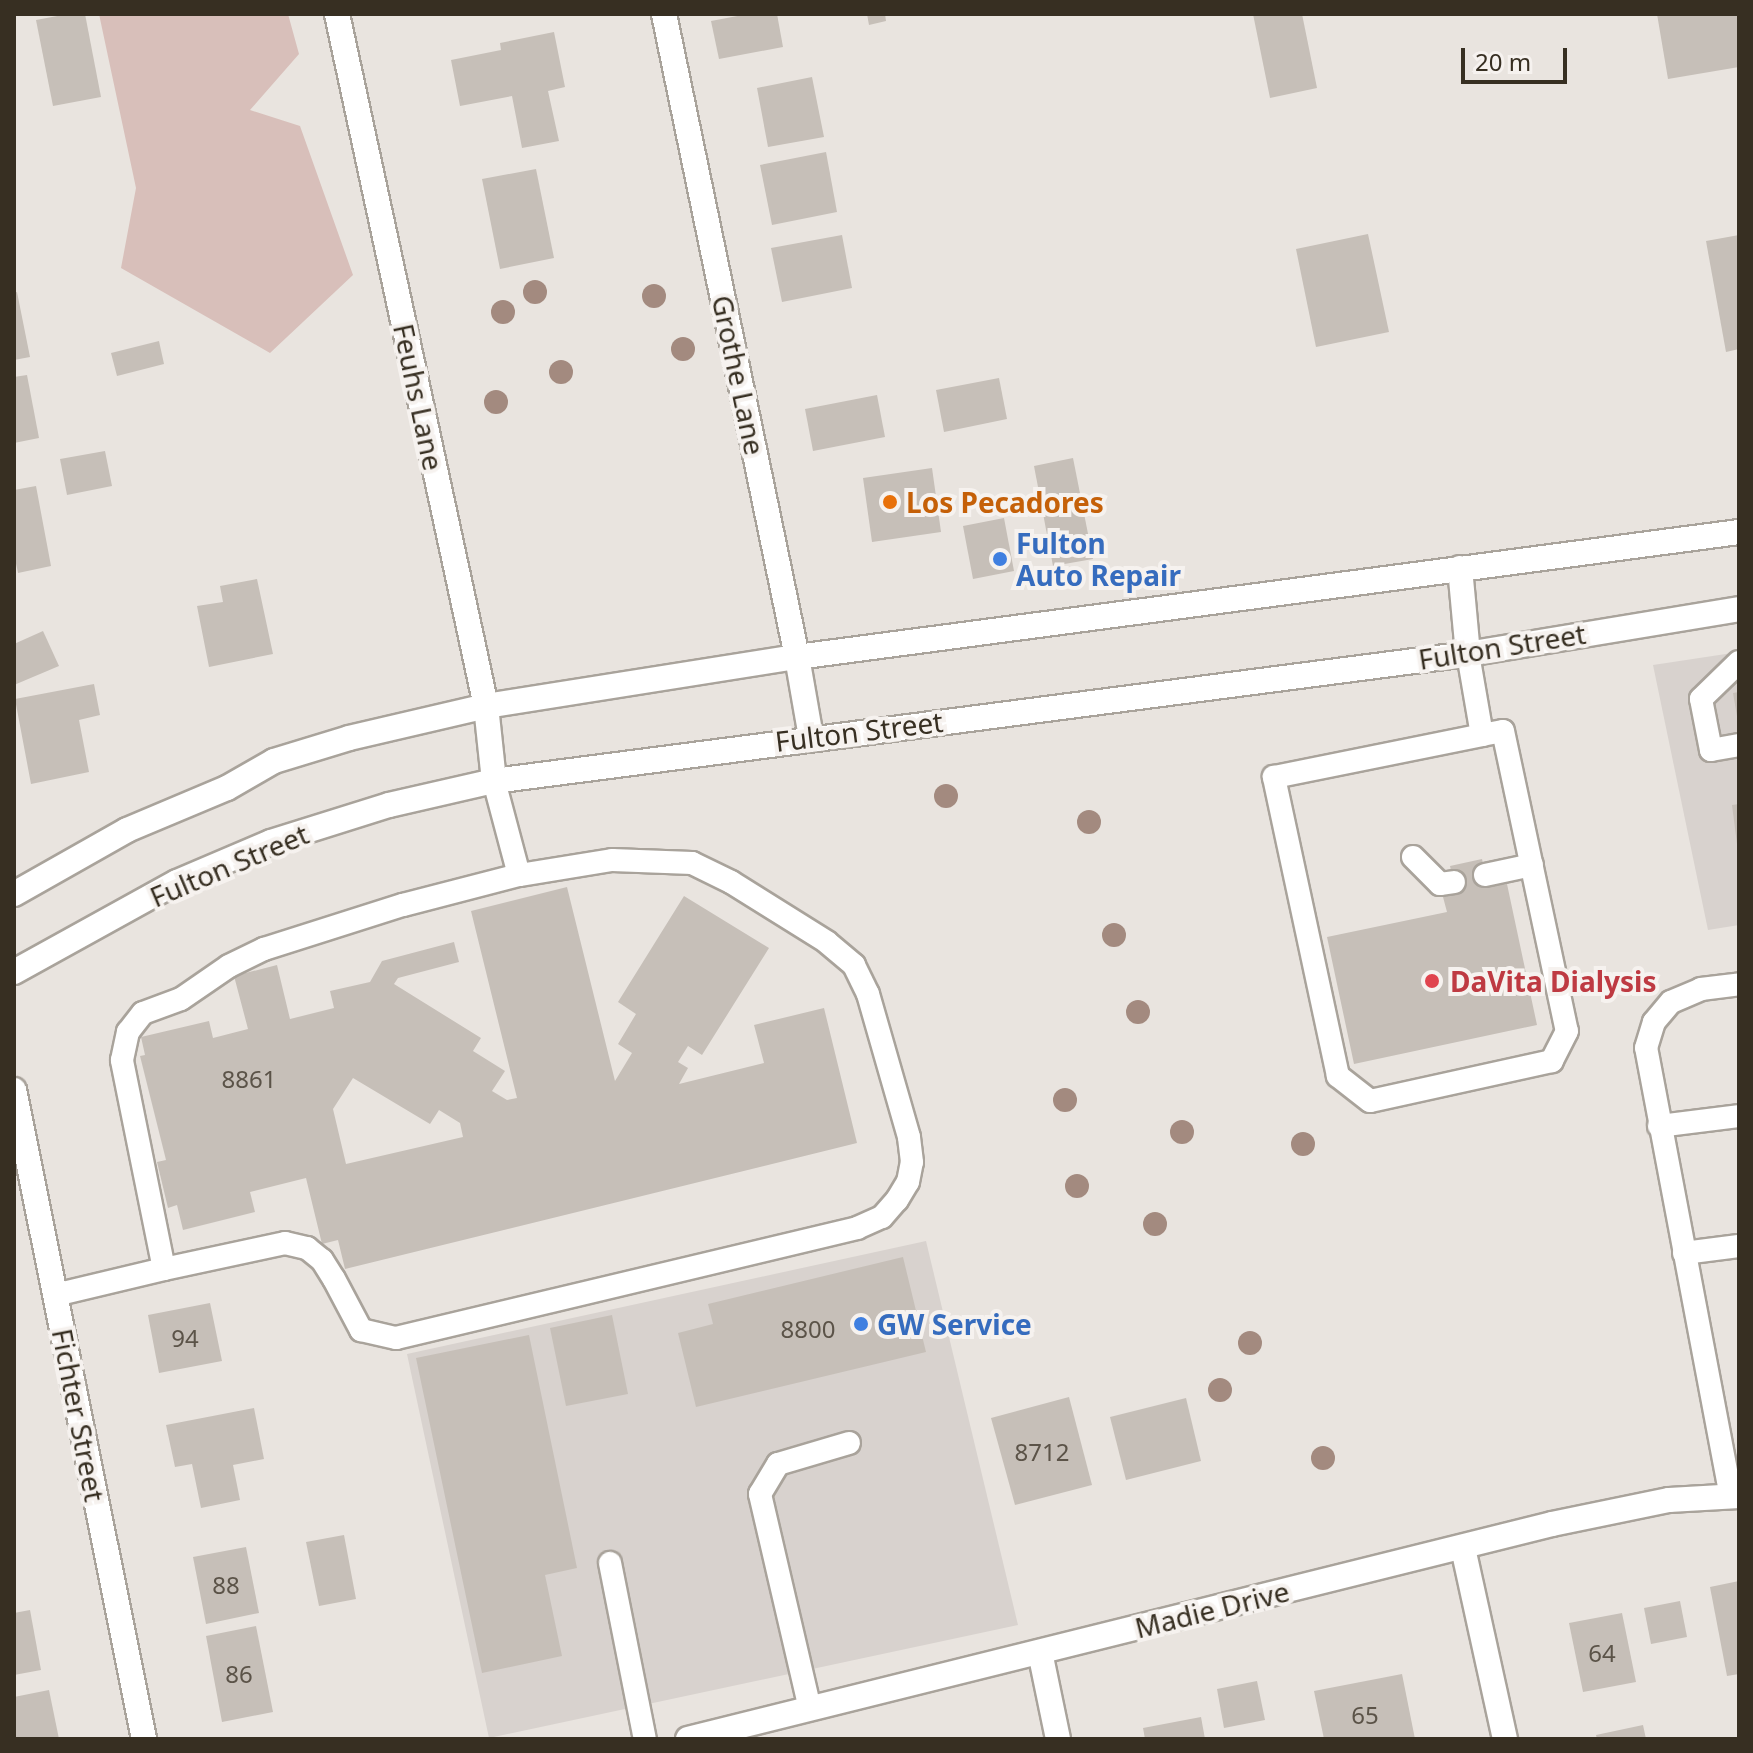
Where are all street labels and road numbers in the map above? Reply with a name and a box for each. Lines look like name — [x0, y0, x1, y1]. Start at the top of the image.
street label: Grothe Lane — [706, 292, 772, 458]
street label: Feuhs Lane — [387, 321, 451, 473]
street label: Fulton Street — [1416, 616, 1588, 676]
street label: Fulton Street — [773, 704, 945, 758]
street label: Fulton Street — [145, 817, 313, 913]
street label: Fichter Street — [46, 1326, 112, 1504]
street label: Madie Drive — [1131, 1574, 1293, 1644]

